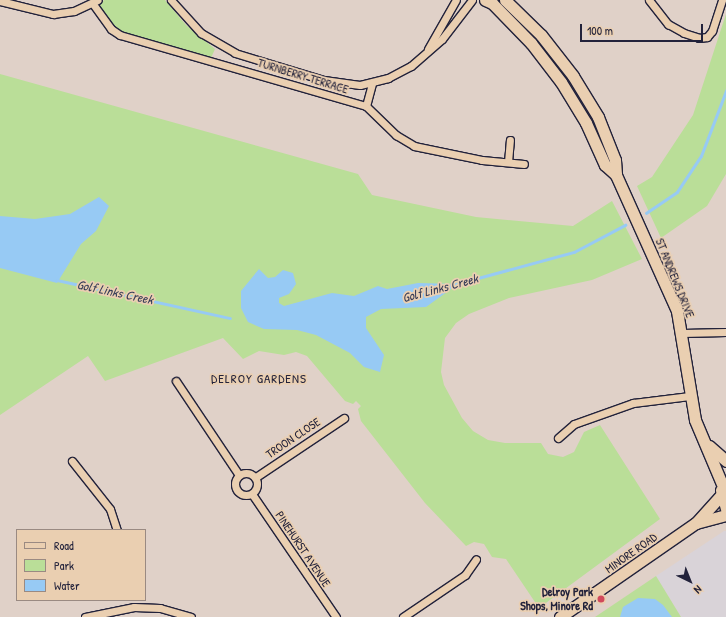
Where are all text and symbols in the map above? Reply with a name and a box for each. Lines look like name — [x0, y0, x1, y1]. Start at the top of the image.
scale bar — [582, 16, 705, 42]
text: 100 m — [587, 22, 613, 39]
street label: TURNBERRY TERRACE — [256, 55, 350, 97]
street label: ST ANDREWS DRIVE — [653, 236, 697, 320]
water label: Golf Links Creek — [401, 270, 479, 306]
water label: Golf Links Creek — [75, 276, 155, 308]
district label: DELROY GARDENS — [211, 370, 307, 386]
street label: TROON CLOSE — [263, 415, 323, 461]
street label: PINEHURST AVENUE — [272, 508, 334, 590]
legend — [16, 529, 146, 601]
street label: MINORE ROAD — [602, 530, 660, 576]
text: Road — [54, 537, 74, 554]
text: Park — [54, 557, 74, 574]
north arrow — [670, 561, 710, 601]
text: Water — [54, 577, 80, 594]
text: N — [691, 583, 705, 597]
place label: Delroy Park Shops, Minore Rd — [520, 585, 593, 613]
marker: Delroy Park Shops, Minore Rd — [596, 594, 606, 604]

